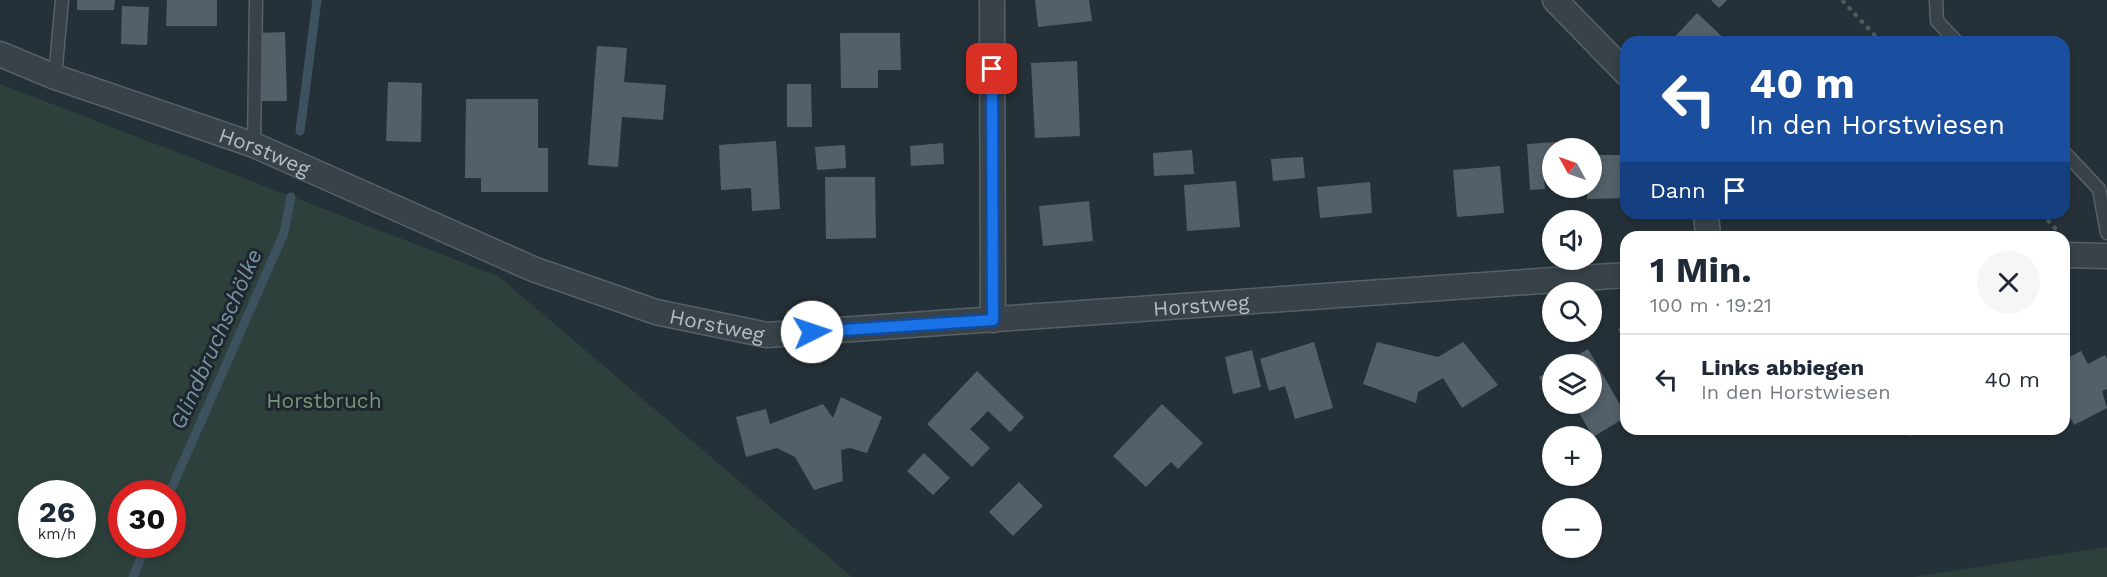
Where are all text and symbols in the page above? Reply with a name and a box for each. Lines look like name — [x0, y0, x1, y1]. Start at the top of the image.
pin — [966, 43, 1017, 94]
icon: arrive — [975, 52, 1008, 85]
text: 40 m — [1749, 59, 1855, 108]
icon: left — [1650, 60, 1728, 138]
text: In den Horstwiesen — [1749, 109, 2005, 141]
street label: Horstweg — [216, 121, 315, 181]
north arrow — [1542, 138, 1602, 198]
map controls — [1542, 138, 1602, 558]
icon: arrive — [1718, 174, 1751, 207]
text: Dann — [1650, 178, 1706, 203]
button: sound — [1542, 210, 1602, 270]
water label: Glindbruchschölke — [165, 245, 267, 433]
text: 1 Min. — [1650, 249, 1752, 291]
button: close — [1977, 251, 2040, 314]
button: search — [1542, 282, 1602, 342]
street label: Horstweg — [1152, 289, 1251, 321]
text: 100 m · 19:21 — [1650, 293, 1772, 317]
position arrow — [780, 300, 844, 364]
street label: Horstweg — [667, 303, 768, 347]
button: layers — [1542, 354, 1602, 414]
text: Links abbiegen — [1701, 355, 1864, 380]
icon: left — [1650, 363, 1683, 396]
text: 40 m — [1984, 367, 2040, 392]
text: In den Horstwiesen — [1701, 380, 1891, 404]
park label: Horstbruch — [266, 388, 382, 413]
button: + — [1542, 426, 1602, 486]
speed limit sign: 30 — [108, 480, 186, 558]
text: 26 — [39, 494, 75, 529]
button: − — [1542, 498, 1602, 558]
text: km/h — [38, 525, 76, 543]

